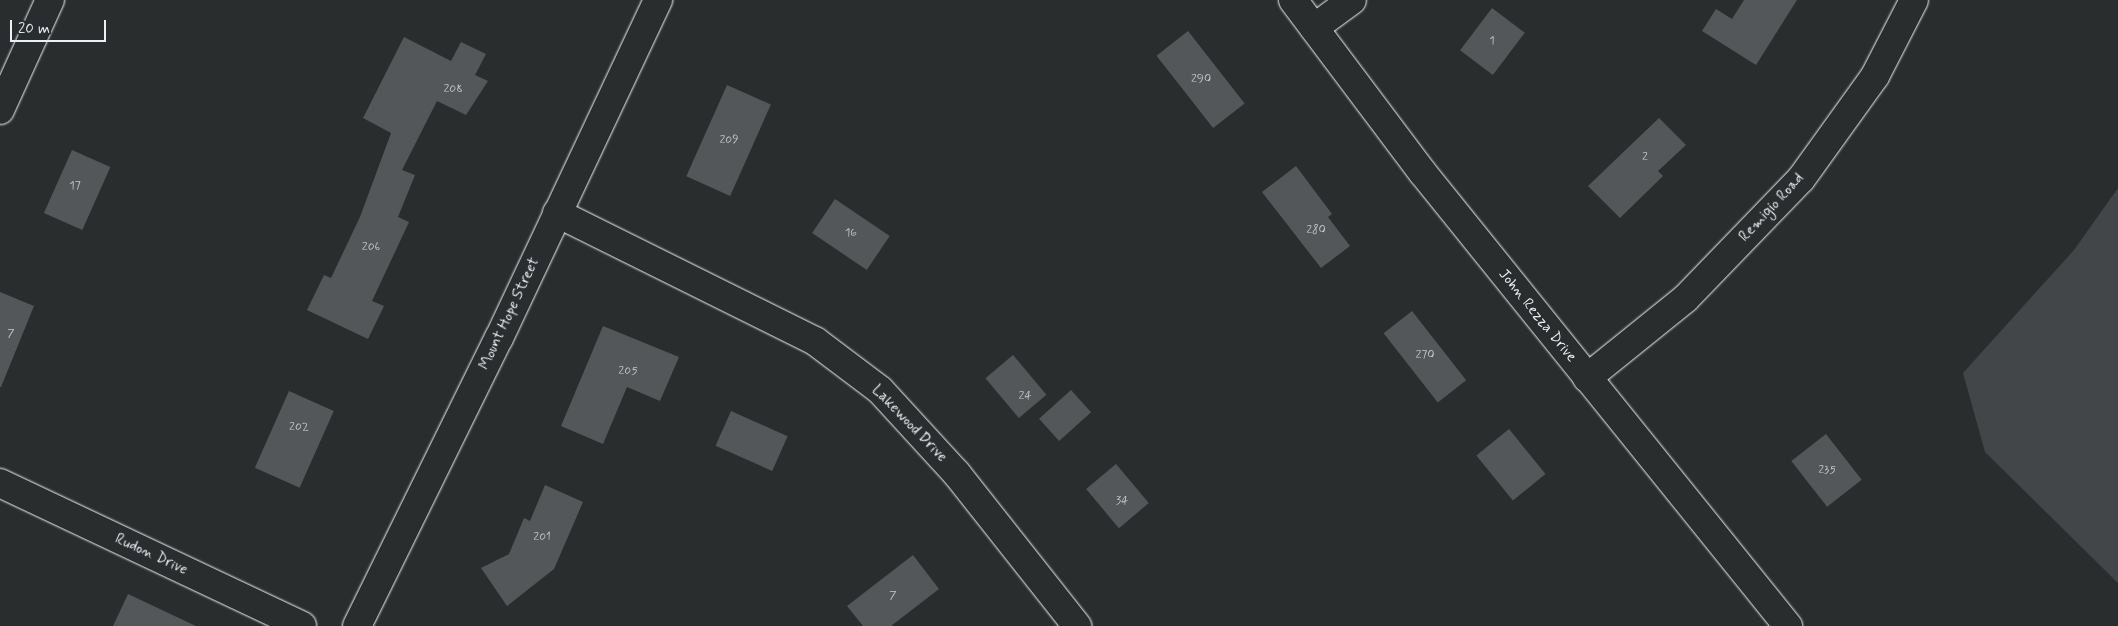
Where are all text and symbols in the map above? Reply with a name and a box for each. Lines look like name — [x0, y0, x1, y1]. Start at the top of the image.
scale bar — [12, 10, 109, 42]
text: 20 m — [18, 19, 50, 39]
house number: 1 — [1489, 35, 1495, 49]
house number: 290 — [1191, 73, 1211, 87]
house number: 208 — [443, 83, 463, 97]
house number: 209 — [719, 134, 739, 148]
house number: 2 — [1642, 151, 1648, 165]
street label: Remigio Road — [1736, 171, 1808, 245]
house number: 17 — [69, 180, 81, 194]
house number: 280 — [1306, 224, 1326, 238]
house number: 16 — [845, 227, 857, 241]
house number: 206 — [362, 241, 380, 255]
street label: Mount Hope Street — [476, 255, 544, 373]
street label: John Rezza Drive — [1494, 266, 1580, 366]
house number: 7 — [7, 328, 15, 342]
house number: 270 — [1415, 349, 1435, 363]
house number: 205 — [618, 365, 638, 379]
street label: Lakewood Drive — [868, 382, 950, 466]
house number: 24 — [1018, 390, 1032, 404]
house number: 202 — [289, 421, 309, 435]
house number: 235 — [1818, 464, 1836, 478]
house number: 34 — [1116, 495, 1128, 509]
street label: Rudon Drive — [112, 530, 190, 580]
house number: 201 — [533, 531, 551, 545]
house number: 7 — [889, 590, 897, 604]

